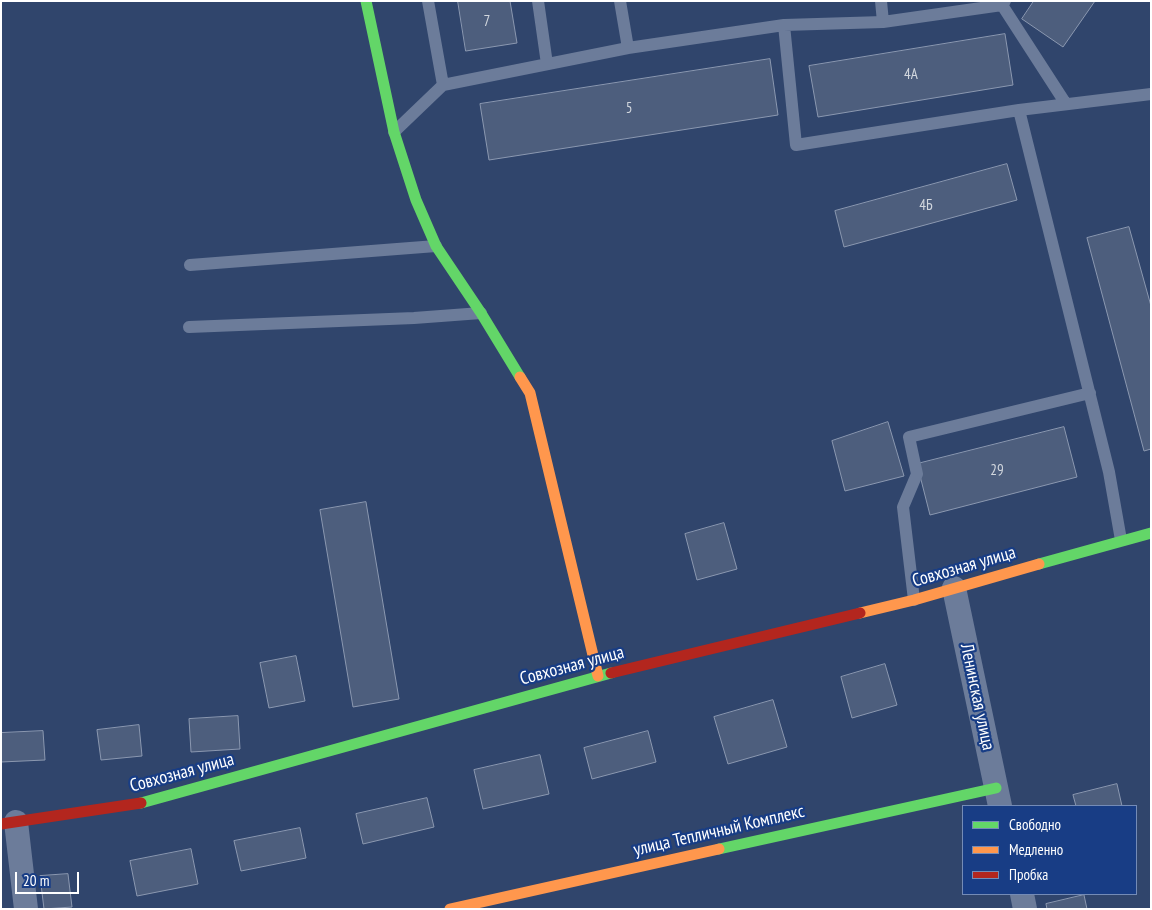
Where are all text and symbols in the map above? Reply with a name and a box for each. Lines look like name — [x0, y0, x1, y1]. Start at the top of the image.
house number: 7 — [484, 13, 490, 31]
house number: 4А — [904, 66, 918, 84]
house number: 5 — [626, 100, 632, 118]
house number: 4Б — [919, 197, 933, 215]
house number: 29 — [990, 462, 1004, 480]
street label: Совхозная улица — [910, 542, 1018, 592]
street label: Совхозная улица — [518, 642, 626, 690]
street label: Ленинская улица — [955, 642, 999, 752]
street label: Совхозная улица — [128, 749, 236, 797]
street label: улица Тепличный Комплекс — [632, 801, 806, 861]
legend — [962, 805, 1137, 895]
text: Свободно — [1009, 815, 1061, 834]
text: Медленно — [1009, 840, 1063, 859]
scale bar — [18, 862, 81, 894]
text: Пробка — [1009, 865, 1048, 884]
text: 20 m — [23, 871, 49, 890]

